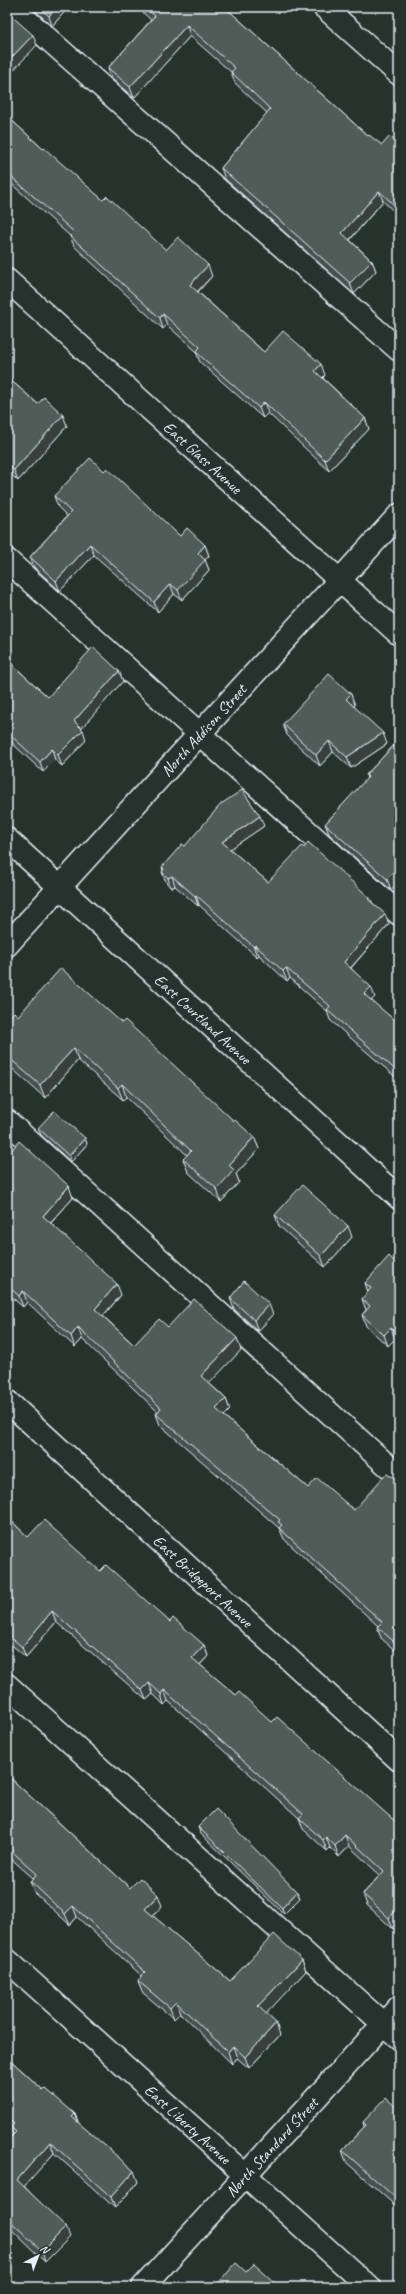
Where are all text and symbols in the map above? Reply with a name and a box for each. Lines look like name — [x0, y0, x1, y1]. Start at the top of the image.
street label: East Glass Avenue — [159, 417, 247, 499]
street label: North Addison Street — [157, 679, 252, 781]
street label: East Courtland Avenue — [150, 970, 256, 1070]
street label: East Bridgeport Avenue — [149, 1531, 258, 1633]
street label: East Liberty Avenue — [140, 2080, 236, 2170]
street label: North Standard Street — [221, 2092, 324, 2201]
north arrow — [18, 2236, 58, 2276]
text: N — [37, 2241, 54, 2258]

